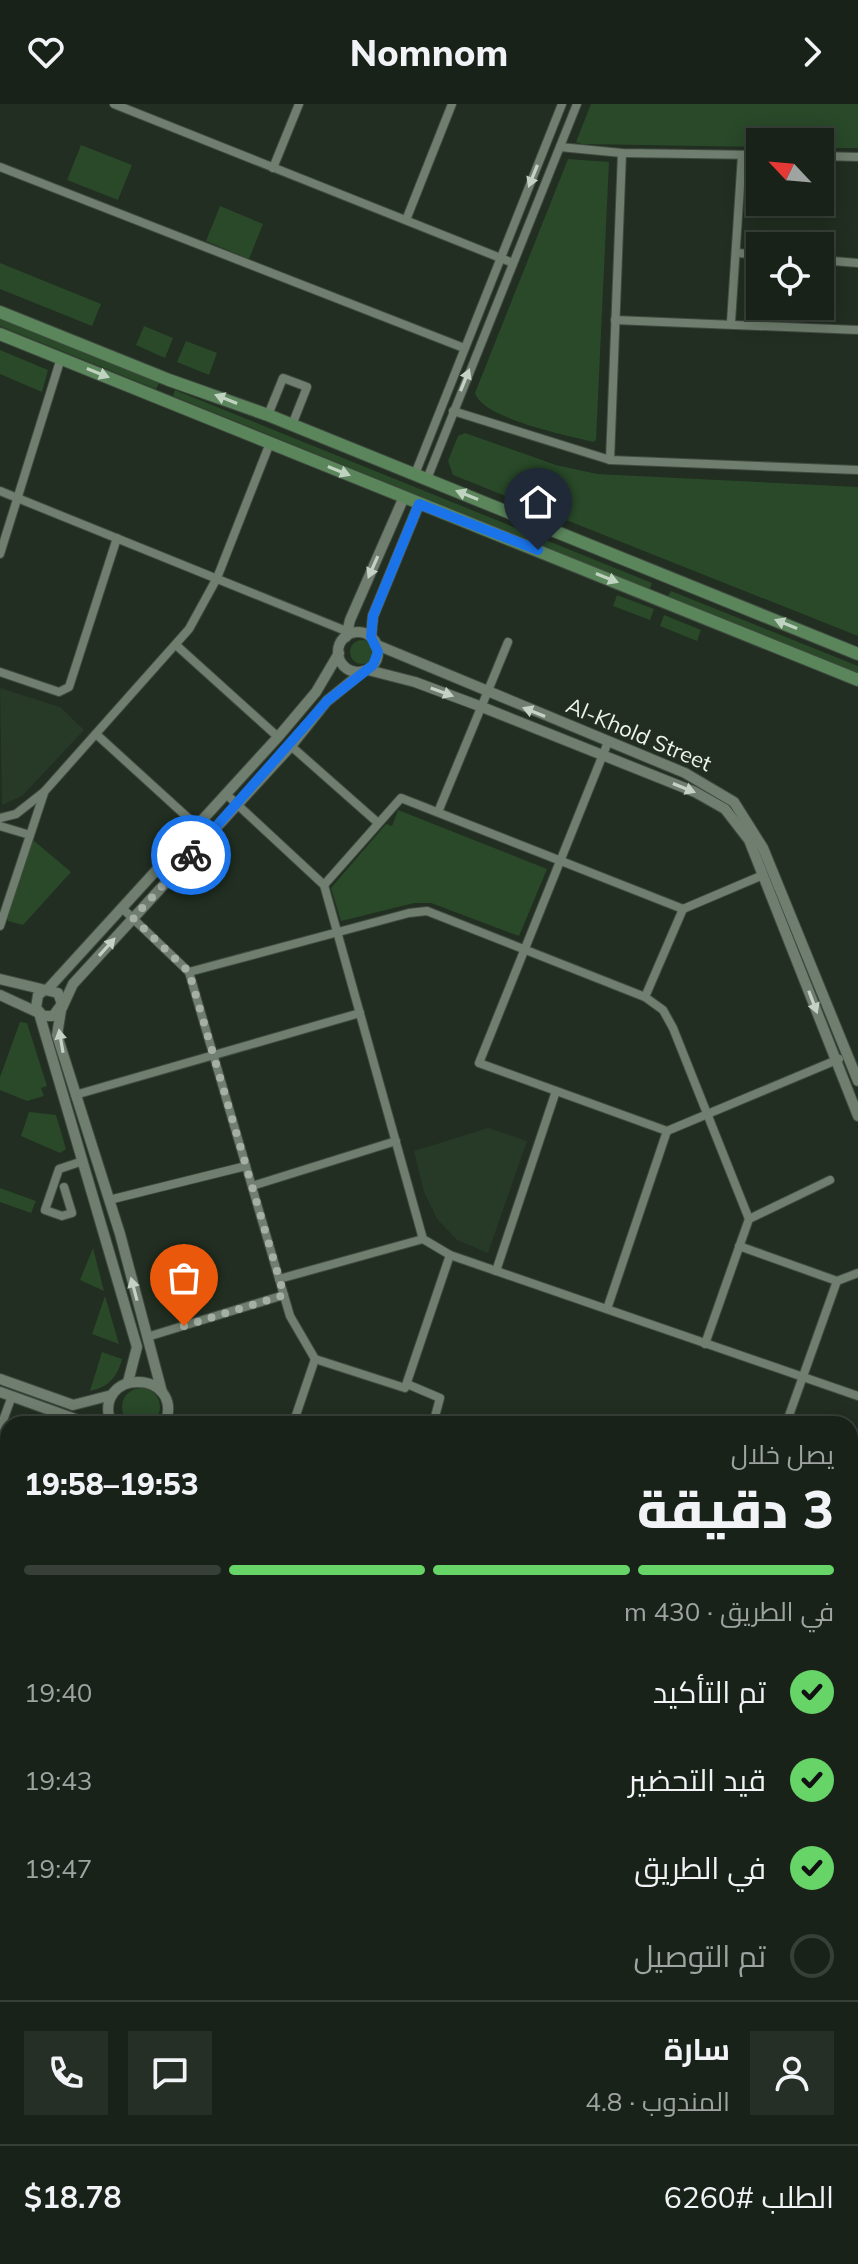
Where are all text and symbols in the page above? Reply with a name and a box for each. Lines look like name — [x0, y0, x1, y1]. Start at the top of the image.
icon: heart — [24, 30, 68, 74]
text: Nomnom — [350, 30, 508, 75]
icon: forward — [790, 30, 834, 74]
north arrow — [746, 128, 834, 216]
map controls — [746, 128, 834, 320]
one-way arrow — [526, 164, 539, 188]
button: locate — [746, 232, 834, 320]
one-way arrow — [86, 367, 110, 380]
one-way arrow — [459, 368, 472, 392]
one-way arrow — [214, 392, 238, 405]
one-way arrow — [327, 465, 351, 478]
pin — [504, 468, 572, 550]
icon: home — [516, 480, 560, 524]
one-way arrow — [455, 488, 479, 501]
one-way arrow — [367, 555, 380, 579]
one-way arrow — [595, 572, 619, 585]
one-way arrow — [774, 617, 798, 630]
one-way arrow — [430, 686, 454, 699]
street label: Al-Khold Street — [562, 691, 716, 777]
one-way arrow — [522, 705, 546, 718]
one-way arrow — [672, 781, 696, 794]
courier — [151, 815, 231, 895]
icon: bike — [169, 833, 213, 877]
one-way arrow — [97, 938, 115, 957]
one-way arrow — [806, 990, 819, 1014]
one-way arrow — [54, 1028, 66, 1053]
pin — [150, 1244, 218, 1326]
icon: bag — [162, 1256, 206, 1300]
one-way arrow — [128, 1277, 140, 1302]
text: يصل خلال — [731, 1438, 834, 1471]
text: 19:53–19:58 — [24, 1465, 199, 1503]
text: 3 دقيقة — [637, 1476, 834, 1541]
text: في الطريق · 430 m — [624, 1595, 834, 1628]
icon: check — [790, 1670, 834, 1714]
text: تم التأكيد — [653, 1673, 766, 1711]
text: 19:40 — [24, 1676, 92, 1709]
icon: check — [790, 1758, 834, 1802]
text: قيد التحضير — [628, 1761, 766, 1799]
text: 19:43 — [24, 1764, 92, 1797]
icon: check — [790, 1846, 834, 1890]
text: في الطريق — [634, 1849, 766, 1887]
text: 19:47 — [24, 1852, 92, 1885]
text: تم التوصيل — [634, 1937, 766, 1975]
text: سارة — [664, 2030, 730, 2068]
button: phone — [24, 2031, 108, 2115]
button: chat — [128, 2031, 212, 2115]
button: person — [750, 2031, 834, 2115]
text: المندوب · 4.8 — [585, 2085, 730, 2118]
text: $18.78 — [24, 2178, 121, 2216]
text: الطلب #6260 — [664, 2178, 834, 2216]

